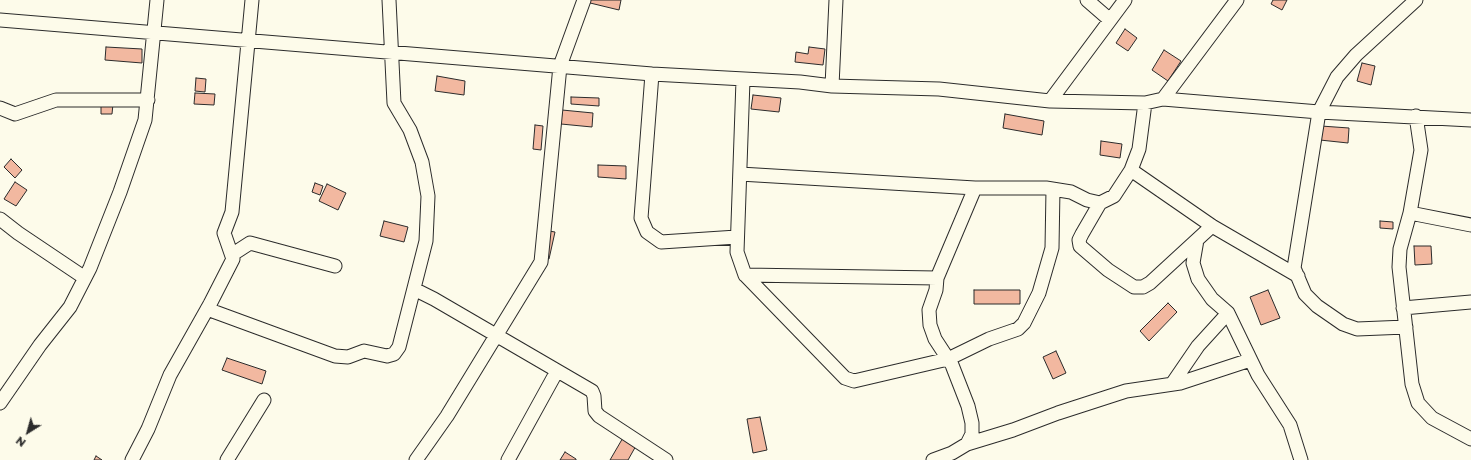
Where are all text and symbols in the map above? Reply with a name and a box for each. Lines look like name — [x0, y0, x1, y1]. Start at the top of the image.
north arrow — [8, 412, 48, 452]
text: N — [13, 433, 29, 450]

